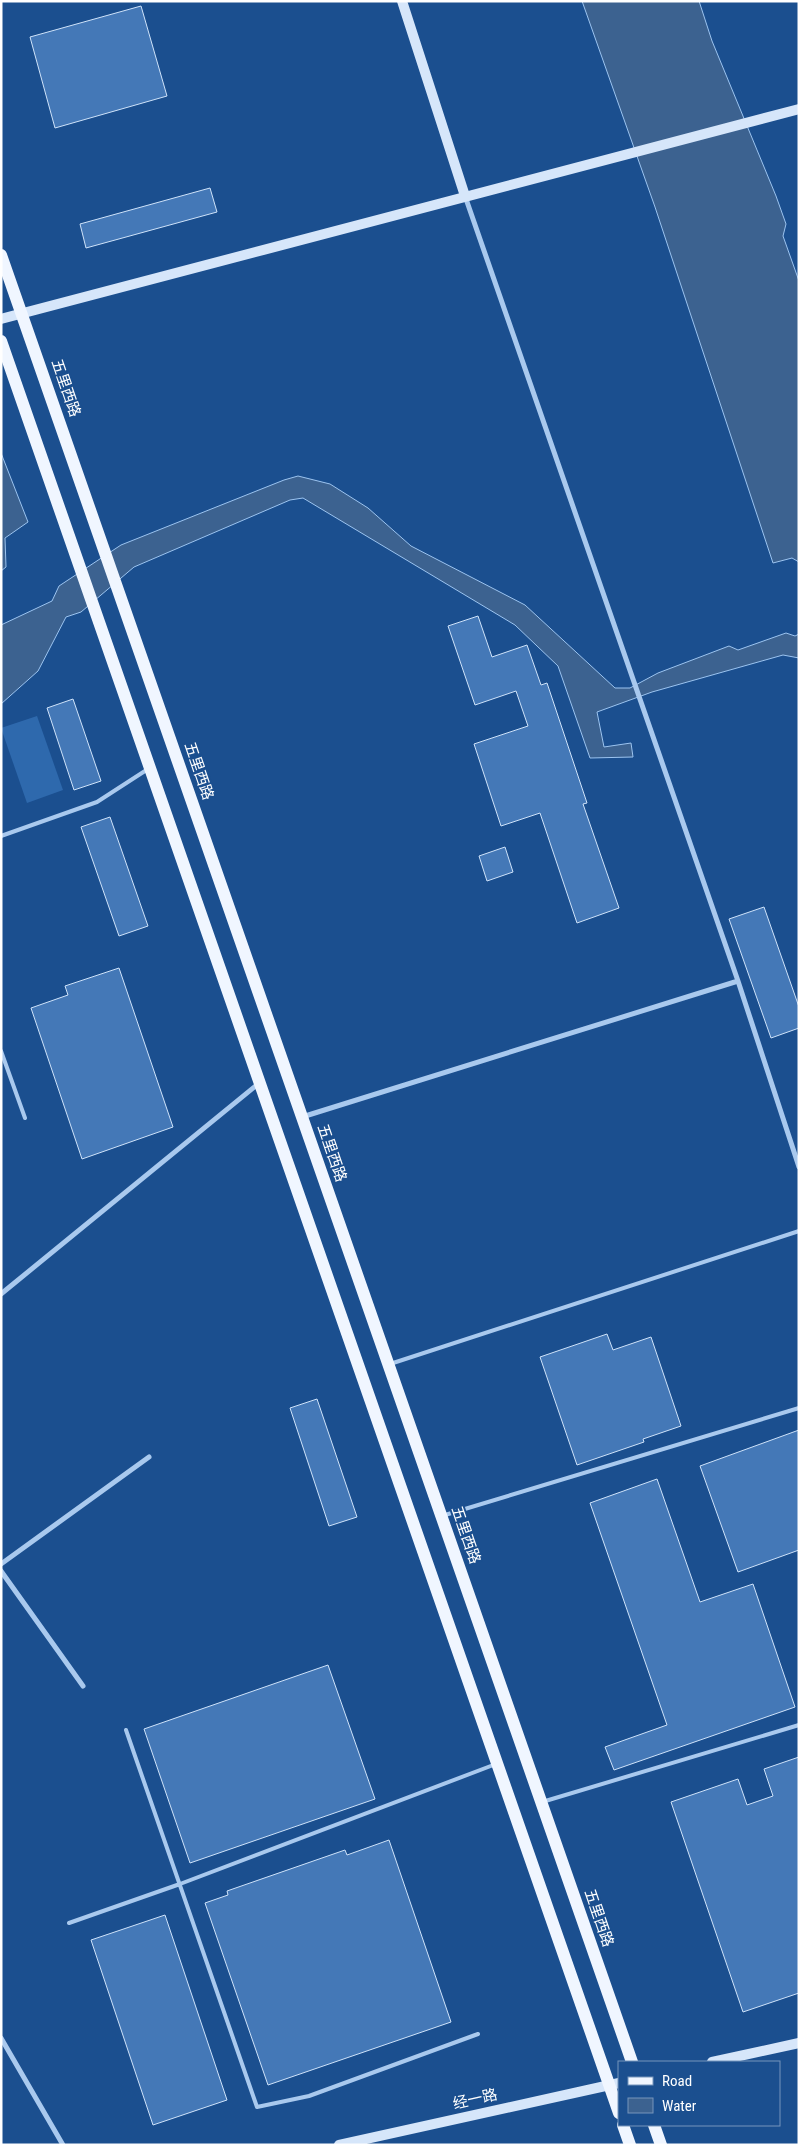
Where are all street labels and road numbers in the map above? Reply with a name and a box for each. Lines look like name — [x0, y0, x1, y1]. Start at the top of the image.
street label: 五里西路 — [48, 357, 84, 419]
street label: 五里西路 — [181, 740, 217, 802]
street label: 五里西路 — [314, 1122, 350, 1184]
street label: 五里西路 — [448, 1504, 484, 1566]
street label: 五里西路 — [581, 1887, 617, 1949]
street label: 经一路 — [451, 2085, 499, 2113]

